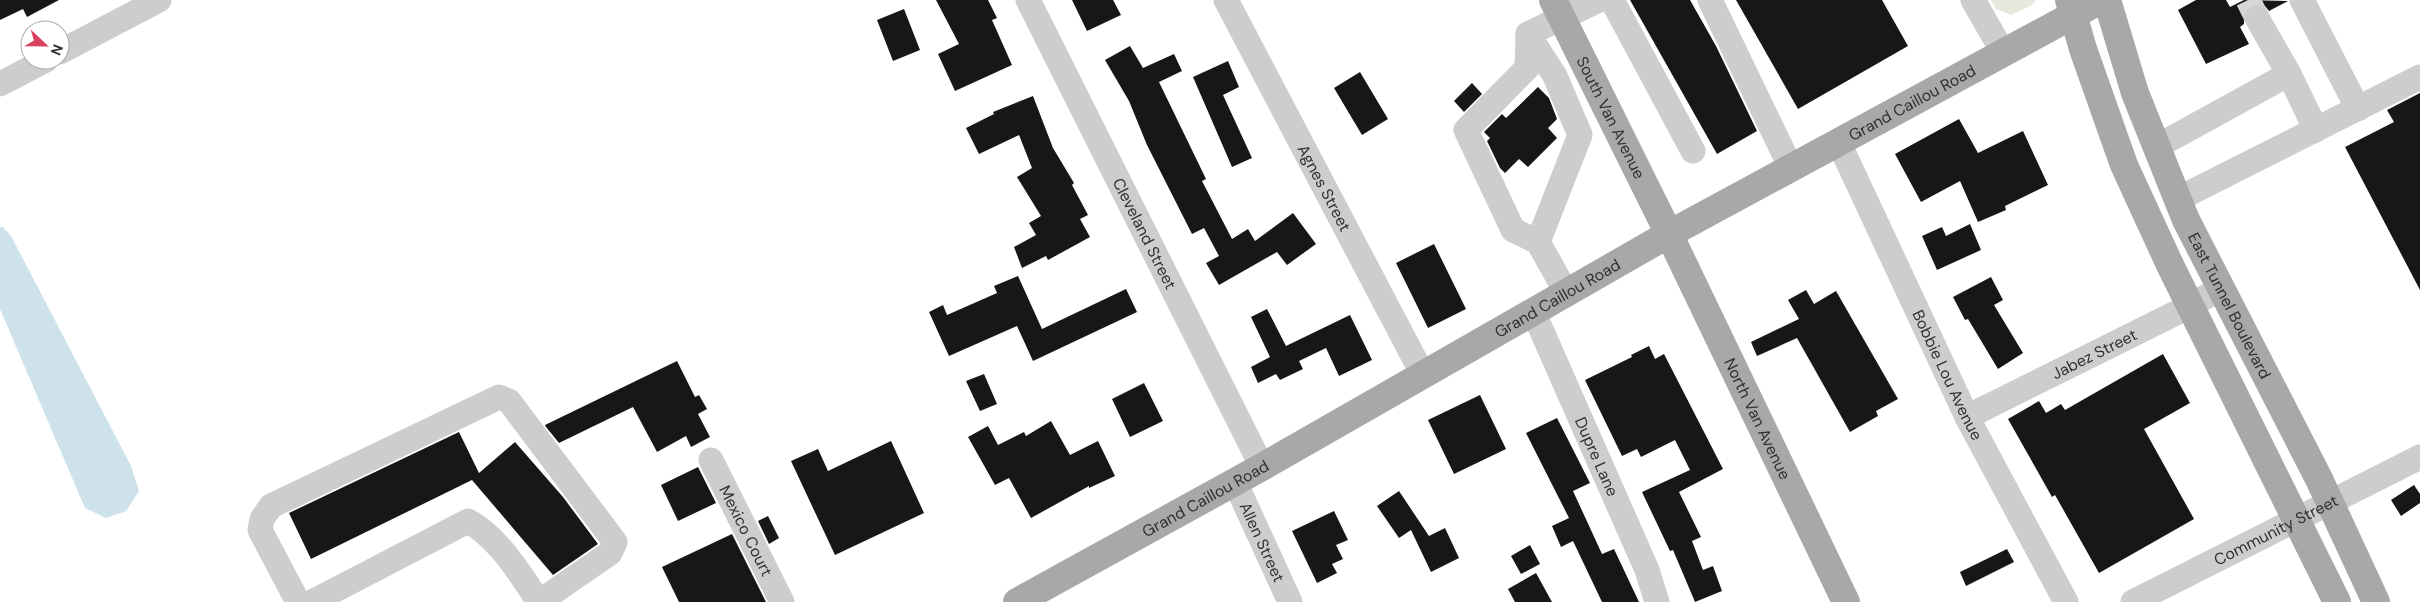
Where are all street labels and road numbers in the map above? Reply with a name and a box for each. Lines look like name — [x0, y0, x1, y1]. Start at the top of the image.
street label: South Van Avenue — [1572, 53, 1650, 182]
street label: Grand Caillou Road — [1845, 60, 1979, 146]
street label: Agnes Street — [1293, 141, 1356, 235]
street label: Cleveland Street — [1108, 174, 1181, 293]
street label: East Tunnel Boulevard — [2183, 229, 2276, 382]
street label: Grand Caillou Road — [1491, 254, 1624, 343]
street label: Bobbie Lou Avenue — [1907, 306, 1987, 444]
street label: Jabez Street — [2048, 324, 2141, 384]
street label: North Van Avenue — [1719, 354, 1796, 483]
street label: Dupre Lane — [1570, 414, 1623, 500]
street label: Grand Caillou Road — [1138, 455, 1273, 542]
street label: Mexico Court — [714, 482, 777, 580]
street label: Community Street — [2210, 490, 2342, 570]
street label: Allen Street — [1235, 499, 1289, 586]

